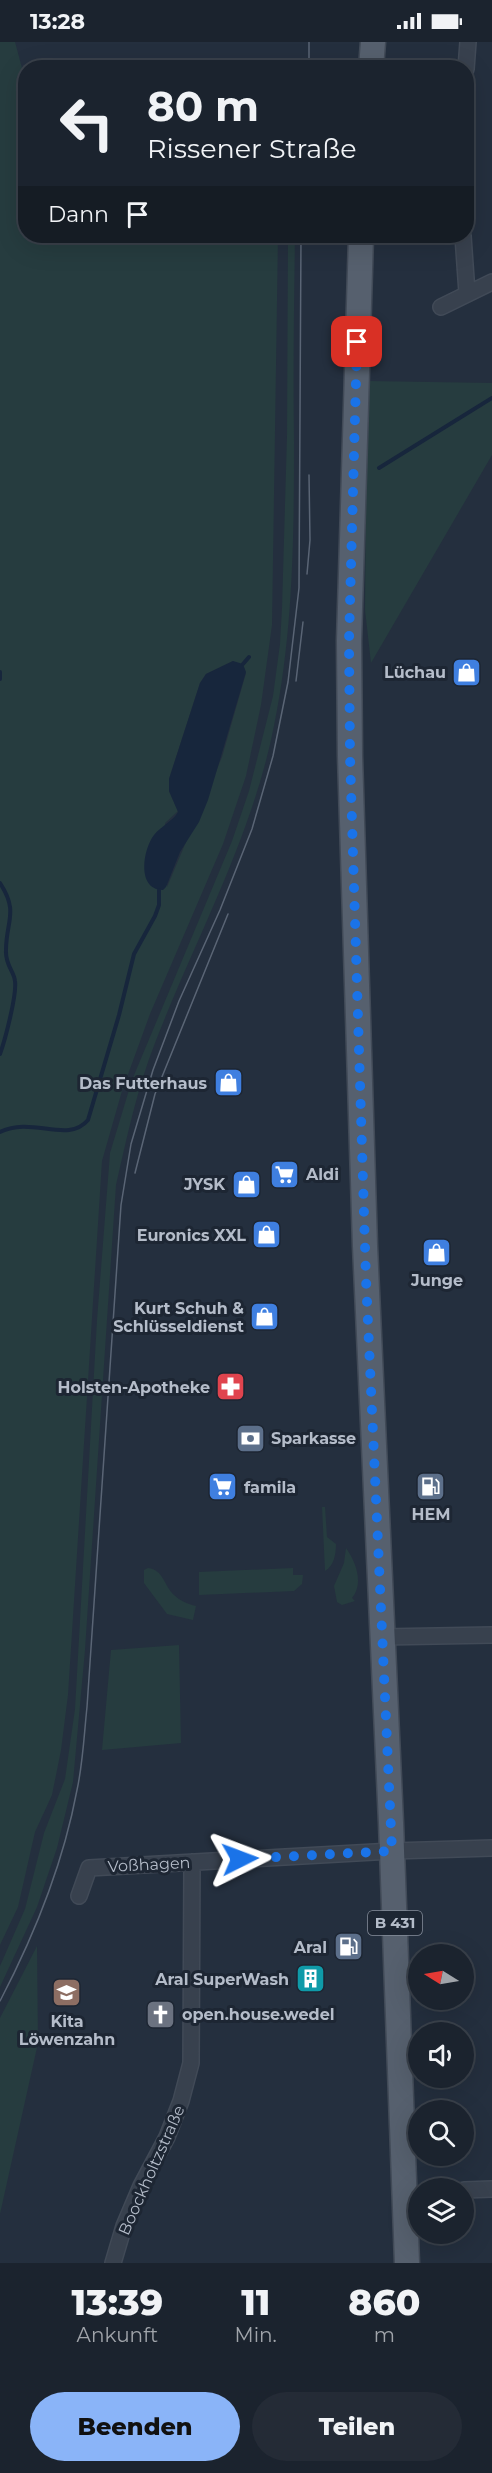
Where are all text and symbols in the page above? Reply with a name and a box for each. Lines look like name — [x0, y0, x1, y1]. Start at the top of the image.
text: 13:28 — [30, 8, 85, 35]
text: 80 m — [147, 80, 259, 132]
icon: left — [48, 84, 126, 162]
text: Rissener Straße — [147, 132, 356, 165]
icon: arrive — [121, 198, 154, 231]
text: Dann — [48, 201, 109, 228]
pin — [331, 316, 382, 367]
icon: arrive — [340, 325, 373, 358]
shop icon: Lüchau — [451, 656, 483, 688]
place label: Lüchau — [384, 663, 446, 682]
shop icon: Das Futterhaus — [212, 1067, 244, 1099]
place label: Das Futterhaus — [79, 1074, 207, 1093]
supermarket icon: Aldi — [269, 1158, 301, 1190]
place label: Aldi — [305, 1165, 339, 1184]
shop icon: JYSK — [230, 1168, 262, 1200]
place label: JYSK — [183, 1175, 226, 1194]
shop icon: Euronics XXL — [251, 1219, 283, 1251]
place label: Euronics XXL — [137, 1226, 246, 1245]
shop icon: Junge — [421, 1236, 453, 1268]
place label: Junge — [410, 1271, 463, 1290]
place label: Kurt Schuh & Schlüsseldienst — [113, 1299, 244, 1336]
shop icon: Kurt Schuh & Schlüsseldienst — [249, 1301, 281, 1333]
pharmacy icon: Holsten-Apotheke — [215, 1371, 247, 1403]
place label: Holsten-Apotheke — [57, 1378, 210, 1397]
bank icon: Sparkasse — [234, 1422, 266, 1454]
place label: Sparkasse — [271, 1429, 356, 1448]
fuel station icon: HEM — [415, 1470, 447, 1502]
supermarket icon: famila — [207, 1471, 239, 1503]
place label: famila — [244, 1478, 296, 1497]
place label: HEM — [412, 1505, 450, 1524]
position arrow — [208, 1827, 272, 1891]
street label: Voßhagen — [107, 1853, 191, 1876]
road number: B 431 — [368, 1911, 422, 1935]
fuel station icon: Aral — [332, 1931, 364, 1963]
place label: Aral — [293, 1938, 327, 1957]
north arrow — [408, 1944, 474, 2010]
map controls — [408, 1944, 474, 2244]
building icon: Aral SuperWash — [294, 1963, 326, 1995]
place label: Aral SuperWash — [154, 1970, 289, 1989]
school or university icon: Kita Löwenzahn — [51, 1977, 83, 2009]
church icon: open.house.wedel — [145, 1998, 177, 2030]
place label: open.house.wedel — [182, 2005, 335, 2024]
place label: Kita Löwenzahn — [19, 2012, 115, 2049]
button: sound — [408, 2022, 474, 2088]
button: search — [408, 2100, 474, 2166]
street label: Boockholtzstraße — [114, 2102, 189, 2238]
button: layers — [408, 2178, 474, 2244]
text: 13:39 — [72, 2280, 163, 2324]
text: 11 — [241, 2280, 270, 2324]
text: 860 — [348, 2280, 420, 2324]
text: Ankunft — [77, 2323, 158, 2347]
text: Min. — [235, 2323, 277, 2347]
text: m — [374, 2323, 395, 2347]
button: Beenden — [30, 2392, 240, 2461]
button: Teilen — [252, 2392, 462, 2461]

